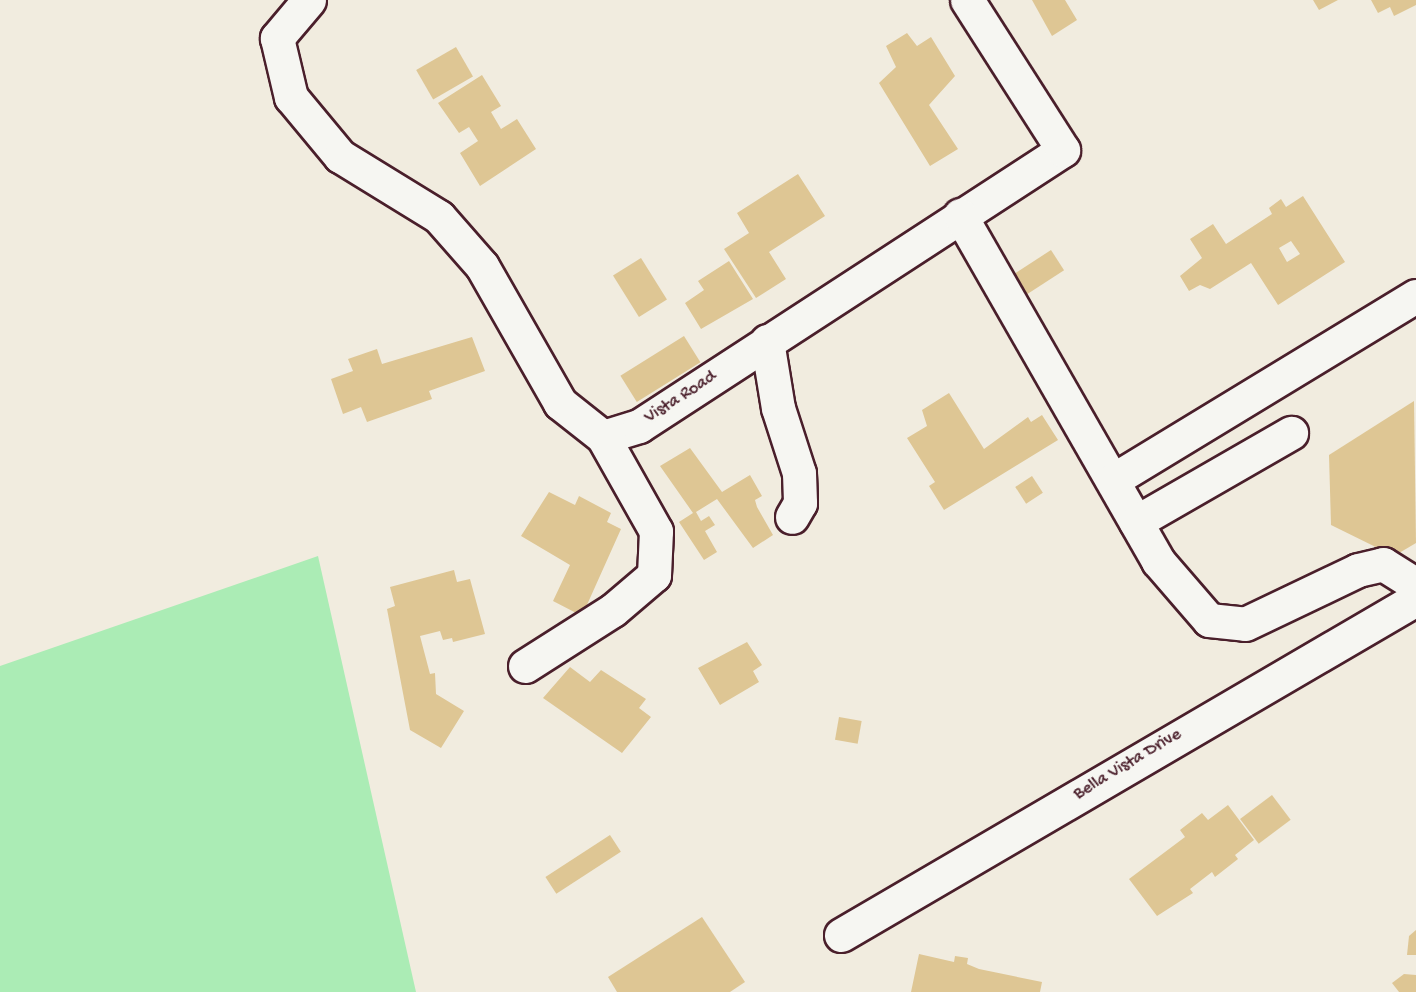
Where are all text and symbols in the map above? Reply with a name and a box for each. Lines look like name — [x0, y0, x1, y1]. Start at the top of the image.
street label: Vista Road — [641, 367, 721, 429]
street label: Bella Vista Drive — [1070, 724, 1186, 806]

